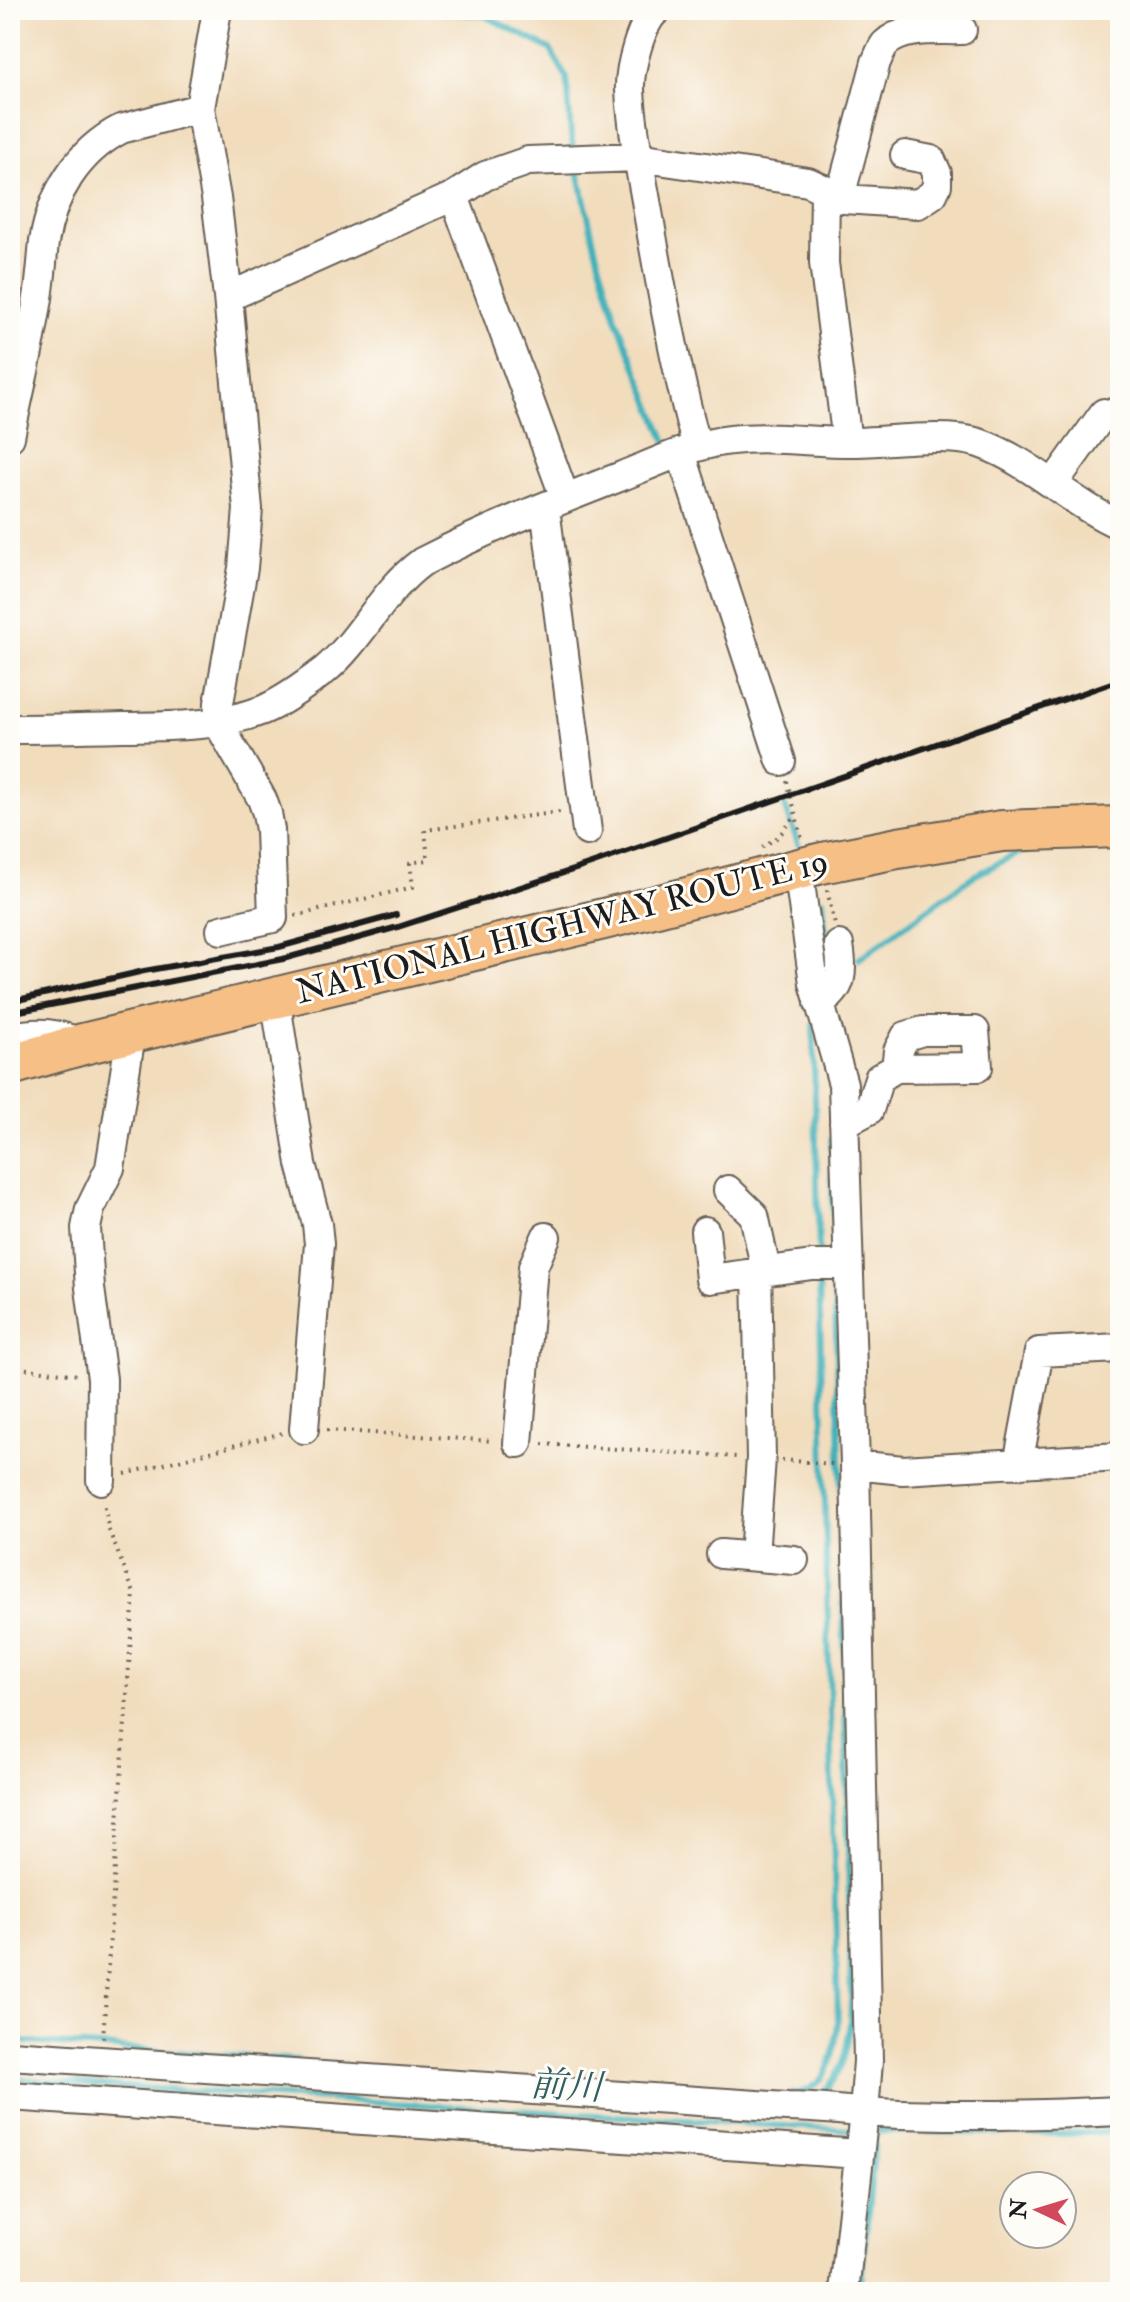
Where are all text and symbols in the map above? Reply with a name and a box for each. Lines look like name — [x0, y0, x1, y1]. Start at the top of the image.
street label: NATIONAL HIGHWAY ROUTE 19 — [292, 840, 832, 1014]
water label: 前川 — [529, 2062, 607, 2111]
north arrow — [998, 2170, 1078, 2250]
text: N — [1004, 2198, 1034, 2220]

